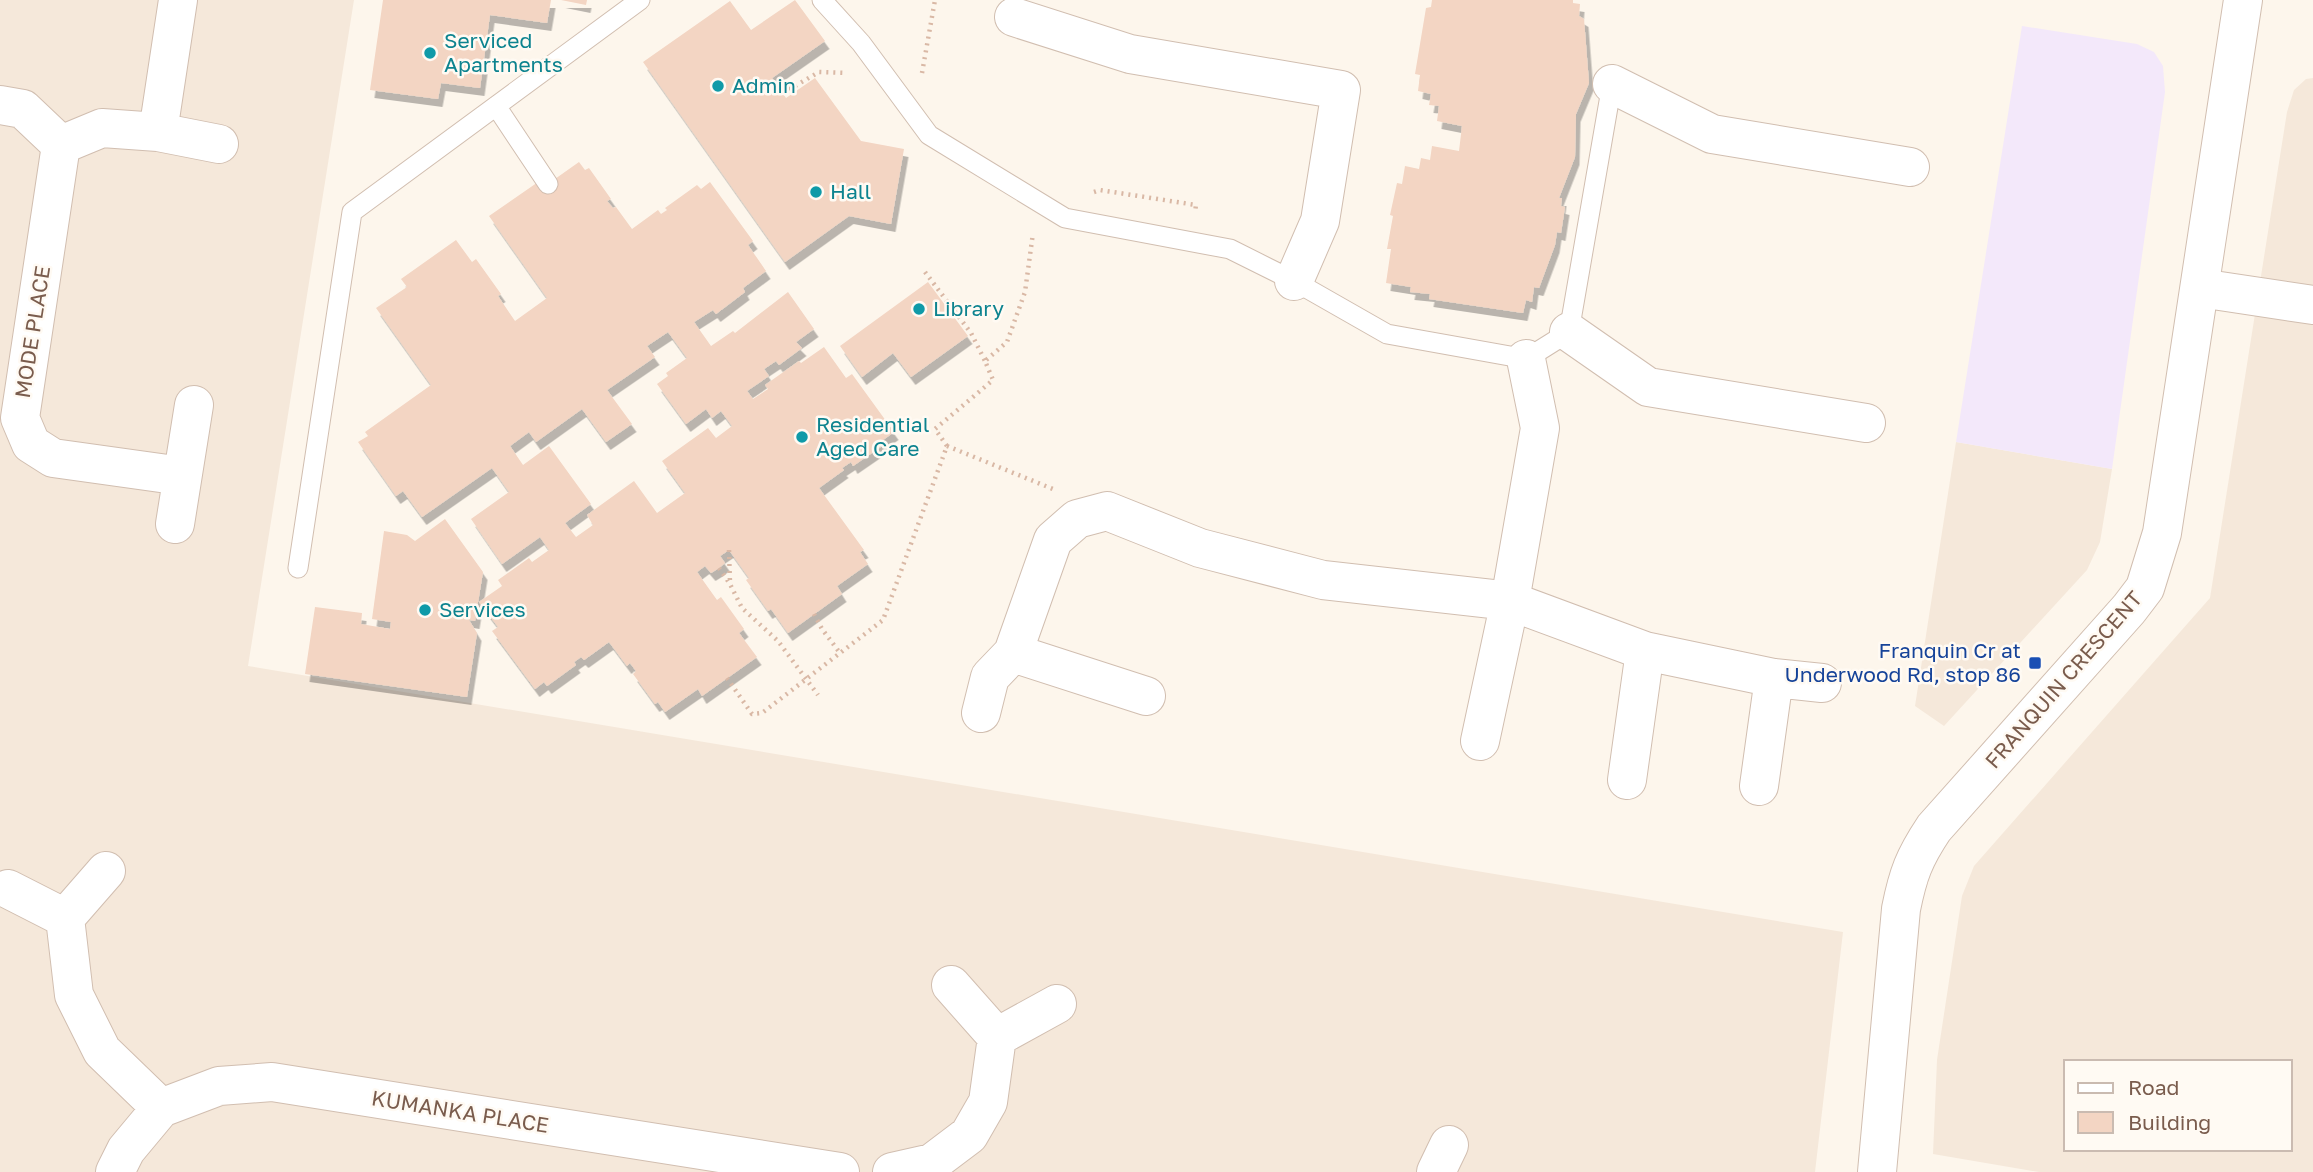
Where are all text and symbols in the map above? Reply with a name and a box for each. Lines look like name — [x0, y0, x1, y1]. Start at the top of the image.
place label: Serviced Apartments — [444, 27, 563, 77]
marker: Serviced Apartments — [422, 45, 438, 61]
place label: Admin — [732, 72, 796, 98]
marker: Admin — [710, 78, 726, 94]
place label: Hall — [830, 178, 871, 204]
marker: Hall — [808, 184, 824, 200]
street label: MODE PLACE — [9, 264, 55, 400]
place label: Library — [933, 295, 1004, 321]
marker: Library — [911, 301, 927, 317]
place label: Residential Aged Care — [816, 411, 929, 461]
marker: Residential Aged Care — [794, 429, 810, 445]
street label: FRANQUIN CRESCENT — [1979, 585, 2147, 773]
place label: Services — [439, 596, 526, 622]
marker: Services — [417, 602, 433, 618]
place label: Franquin Cr at Underwood Rd, stop 86 — [1785, 637, 2021, 687]
marker: Franquin Cr at Underwood Rd, stop 86 — [2027, 655, 2043, 671]
legend — [2064, 1060, 2292, 1151]
text: Road — [2128, 1074, 2179, 1100]
street label: KUMANKA PLACE — [370, 1084, 551, 1138]
text: Building — [2128, 1109, 2211, 1135]

